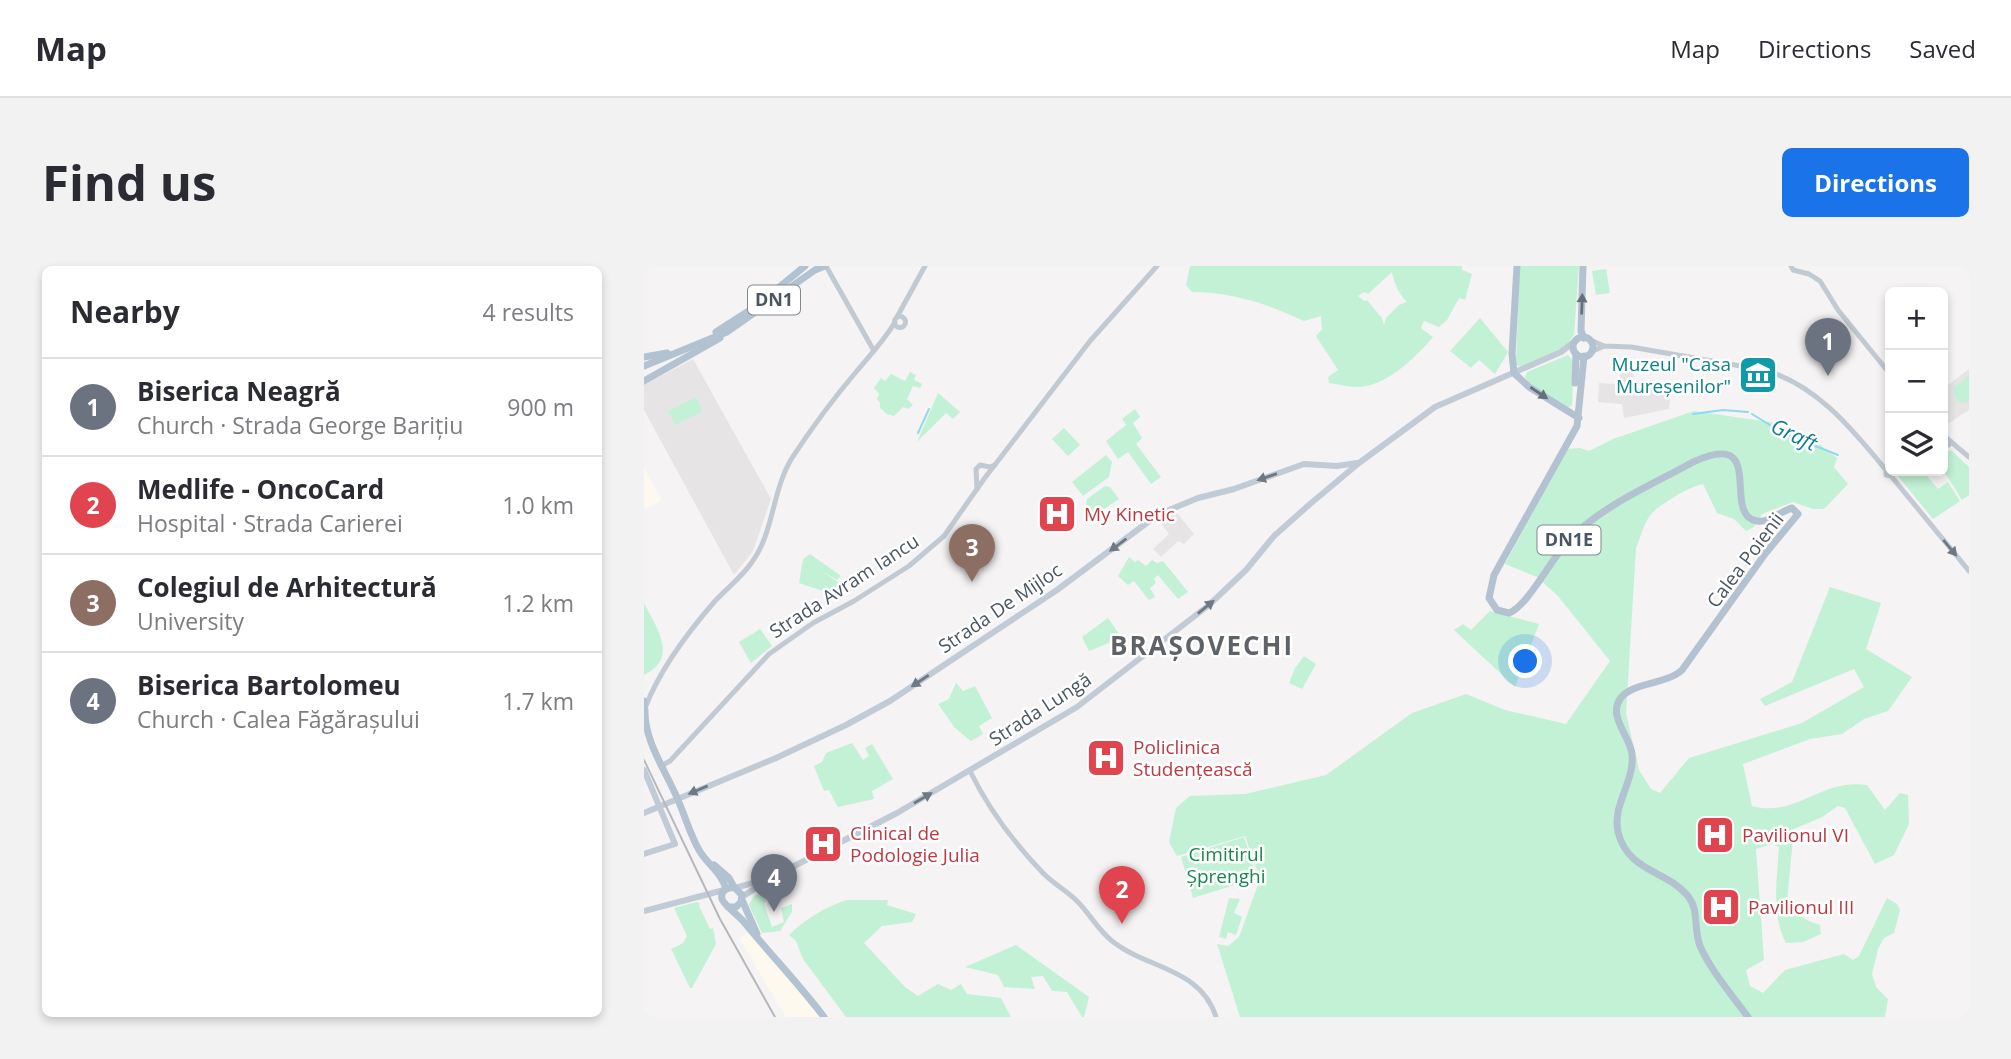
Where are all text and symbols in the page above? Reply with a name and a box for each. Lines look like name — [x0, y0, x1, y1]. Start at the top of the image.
text: Map — [35, 26, 107, 71]
text: Map — [1670, 32, 1720, 65]
text: Directions — [1758, 32, 1871, 65]
text: Saved — [1909, 32, 1976, 65]
button: Directions — [1782, 148, 1969, 217]
text: Find us — [42, 149, 216, 215]
road number: DN1 — [748, 285, 800, 314]
map controls — [1885, 287, 1948, 476]
button: + — [1885, 287, 1948, 350]
text: Nearby — [70, 291, 180, 332]
one-way arrow — [1576, 292, 1587, 314]
text: 4 results — [483, 296, 574, 328]
pin: 1 — [1805, 318, 1851, 376]
button: − — [1885, 350, 1948, 413]
place label: Muzeul "Casa Mureșenilor" — [1612, 351, 1731, 399]
museum icon: Muzeul "Casa Mureșenilor" — [1737, 354, 1779, 396]
text: Biserica Neagră — [137, 373, 341, 409]
one-way arrow — [1530, 386, 1548, 400]
text: 1 — [86, 391, 100, 423]
text: 900 m — [507, 391, 574, 423]
text: Church · Strada George Barițiu — [137, 409, 463, 441]
water label: Graft — [1767, 411, 1823, 457]
button: layers — [1885, 413, 1948, 476]
text: Medlife - OncoCard — [137, 471, 384, 507]
one-way arrow — [1257, 472, 1278, 483]
text: 2 — [86, 489, 100, 521]
text: 1.0 km — [502, 489, 574, 521]
hospital icon: My Kinetic — [1036, 493, 1078, 535]
place label: My Kinetic — [1084, 501, 1175, 527]
text: Hospital · Strada Carierei — [137, 507, 403, 539]
street label: Calea Poienii — [1701, 507, 1789, 613]
pin: 3 — [949, 524, 995, 582]
road number: DN1E — [1538, 526, 1600, 554]
street label: Strada Avram Iancu — [764, 528, 924, 644]
one-way arrow — [1109, 537, 1127, 552]
one-way arrow — [1942, 540, 1957, 557]
street label: Strada De Mijloc — [933, 557, 1067, 659]
text: Colegiul de Arhitectură — [137, 569, 437, 605]
text: 3 — [86, 587, 100, 619]
text: 1.2 km — [502, 587, 574, 619]
one-way arrow — [1197, 599, 1215, 614]
text: University — [137, 605, 244, 637]
district label: BRAȘOVECHI — [1110, 627, 1294, 663]
your location — [1508, 644, 1542, 678]
street label: Strada Lungă — [984, 666, 1096, 752]
text: Biserica Bartolomeu — [137, 667, 401, 703]
one-way arrow — [910, 674, 929, 687]
text: 4 — [86, 685, 100, 717]
text: 1.7 km — [502, 685, 574, 717]
text: Church · Calea Făgărașului — [137, 703, 420, 735]
place label: Policlinica Studențească — [1133, 734, 1253, 782]
hospital icon: Policlinica Studențească — [1085, 737, 1127, 779]
one-way arrow — [687, 785, 708, 796]
one-way arrow — [914, 792, 933, 804]
hospital icon: Pavilionul VI — [1694, 814, 1736, 856]
place label: Clinical de Podologie Julia — [850, 820, 980, 868]
place label: Pavilionul VI — [1742, 822, 1849, 848]
hospital icon: Clinical de Podologie Julia — [802, 823, 844, 865]
park label: Cimitirul Șprenghi — [1187, 841, 1265, 889]
pin: 4 — [751, 854, 797, 912]
pin: 2 — [1099, 866, 1145, 924]
hospital icon: Pavilionul III — [1700, 886, 1742, 928]
place label: Pavilionul III — [1748, 894, 1854, 920]

